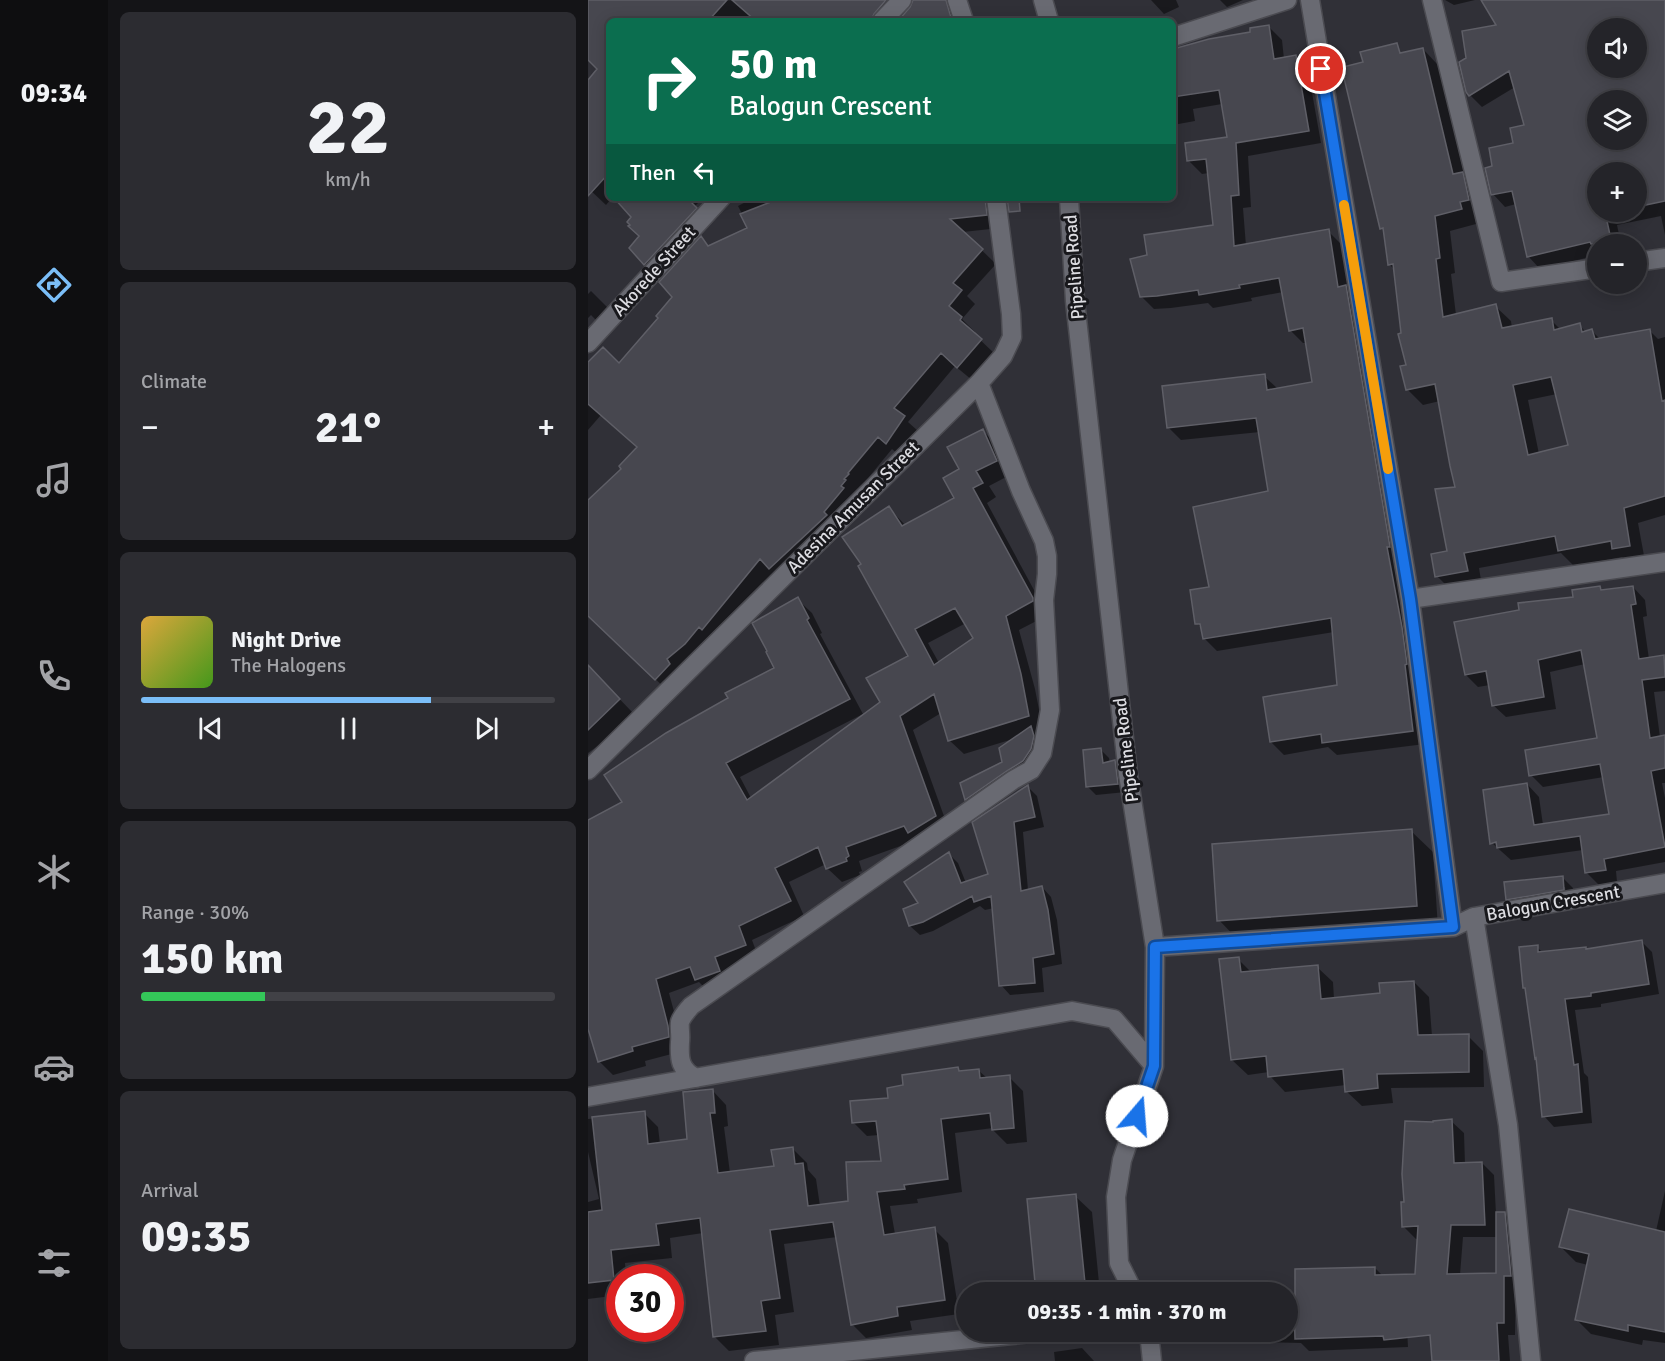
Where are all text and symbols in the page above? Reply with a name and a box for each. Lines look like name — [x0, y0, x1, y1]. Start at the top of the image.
map controls — [1587, 18, 1647, 294]
button: sound — [1587, 18, 1647, 78]
text: 50 m — [729, 39, 818, 90]
icon: right — [630, 42, 708, 120]
pin — [1295, 43, 1346, 94]
icon: arrive — [1304, 52, 1337, 85]
text: 09:34 — [21, 77, 87, 110]
text: 22 — [306, 80, 390, 176]
text: Balogun Crescent — [729, 90, 932, 123]
button: layers — [1587, 90, 1647, 150]
icon: left — [688, 156, 721, 189]
text: Then — [630, 159, 676, 186]
button: + — [1587, 162, 1647, 222]
text: km/h — [325, 167, 371, 192]
street label: Pipeline Road — [1059, 214, 1089, 320]
street label: Akorede Street — [608, 221, 700, 321]
button: − — [1587, 234, 1647, 294]
icon: directions — [33, 264, 75, 306]
text: Climate — [141, 369, 207, 394]
text: 21° — [315, 400, 381, 455]
text: − — [141, 407, 159, 448]
text: + — [537, 407, 555, 448]
street label: Adesina Amusan Street — [782, 436, 924, 578]
icon: music — [33, 459, 75, 501]
text: Night Drive — [231, 626, 341, 653]
text: The Halogens — [231, 653, 346, 678]
icon: phone — [33, 655, 75, 697]
street label: Pipeline Road — [1109, 697, 1143, 803]
icon: previous — [194, 712, 227, 745]
icon: pause — [332, 712, 365, 745]
icon: next — [470, 712, 503, 745]
icon: climate — [33, 851, 75, 893]
street label: Balogun Crescent — [1485, 880, 1621, 926]
text: Range · 30% — [141, 900, 249, 925]
text: 150 km — [141, 931, 284, 986]
icon: car — [33, 1046, 75, 1088]
position arrow — [1105, 1084, 1169, 1148]
text: Arrival — [141, 1178, 199, 1203]
text: 09:35 — [141, 1209, 251, 1264]
icon: filters — [33, 1242, 75, 1284]
speed limit sign: 30 — [606, 1264, 684, 1342]
text: 09:35 · 1 min · 370 m — [1027, 1298, 1227, 1325]

